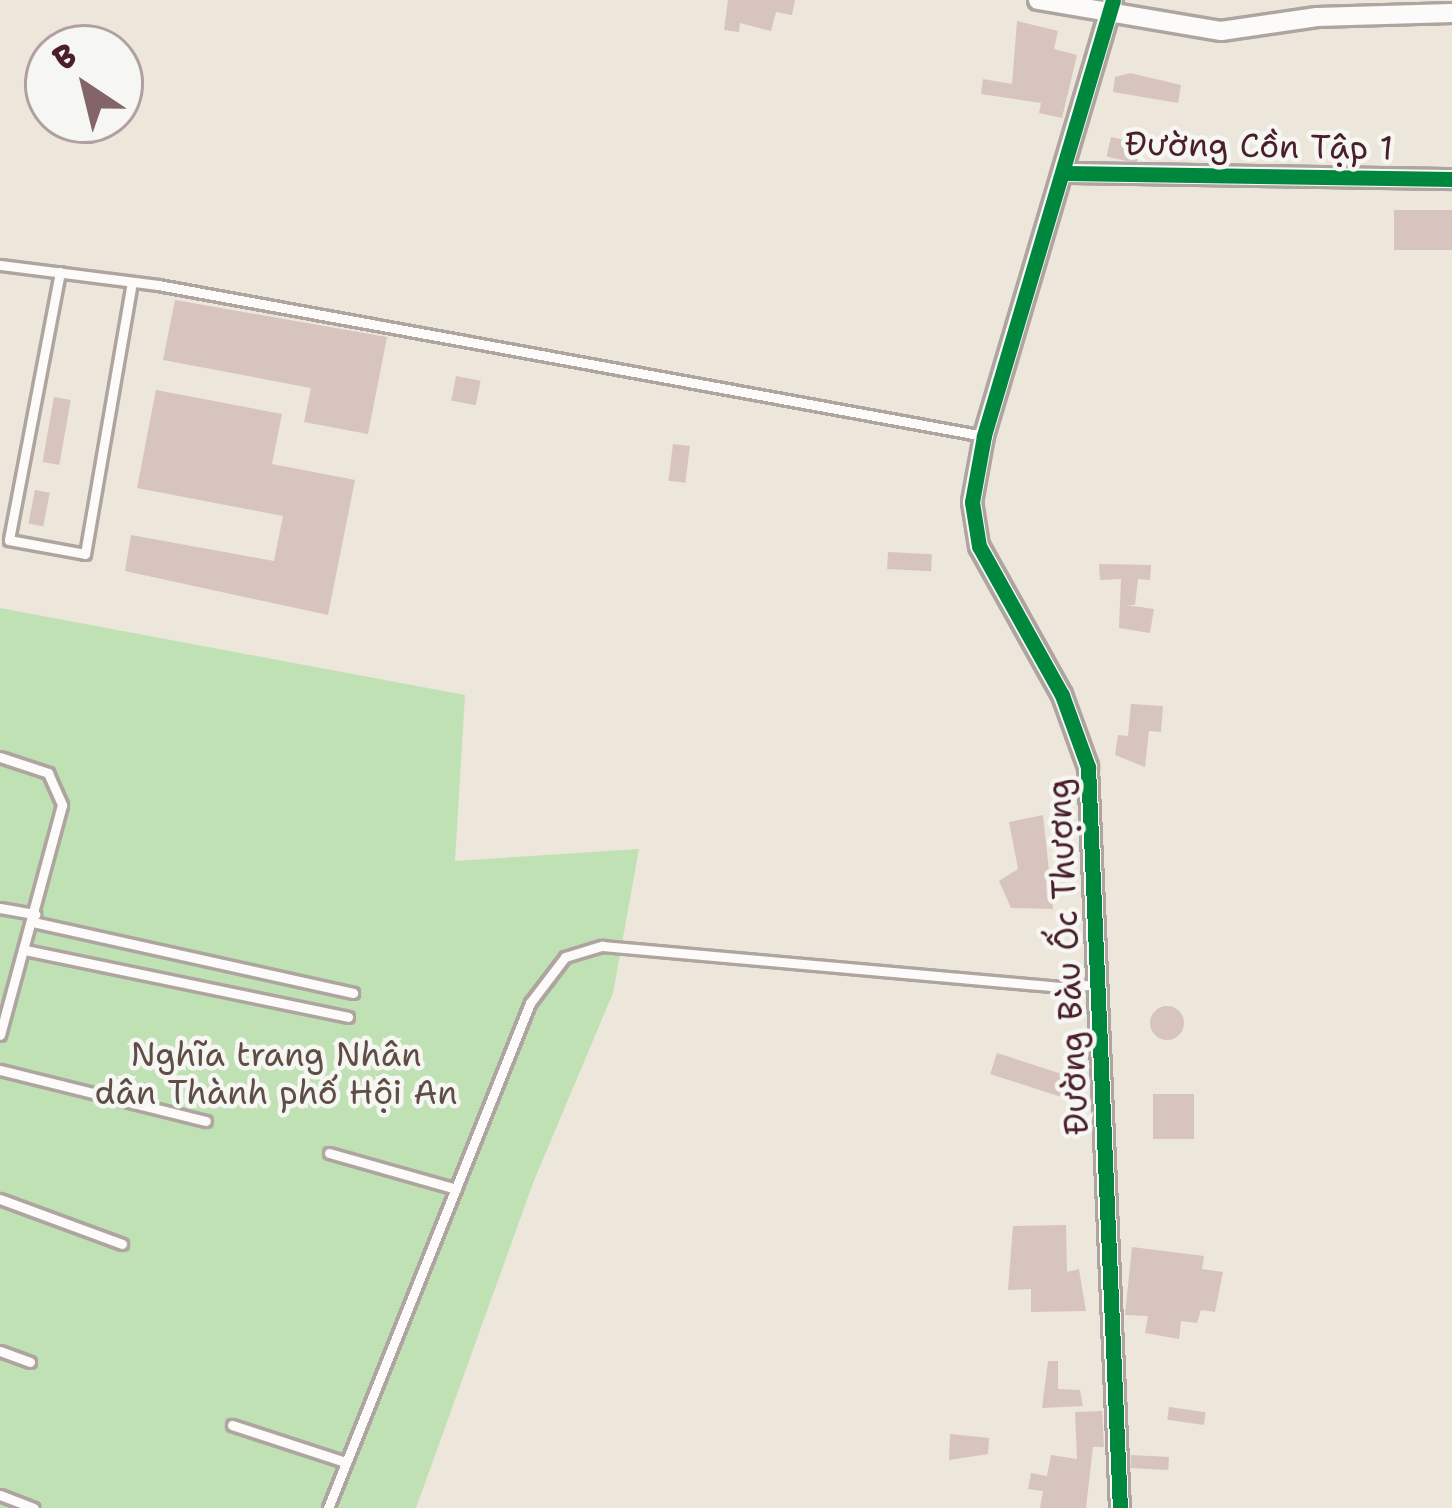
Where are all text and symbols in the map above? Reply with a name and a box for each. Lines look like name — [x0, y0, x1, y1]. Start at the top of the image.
north arrow — [24, 24, 144, 144]
text: B — [43, 32, 86, 81]
street label: Đường Cồn Tập 1 — [1124, 124, 1394, 168]
street label: Đường Bàu Ốc Thượng — [1039, 778, 1097, 1136]
park label: Nghĩa trang Nhân dân Thành phố Hội An — [95, 1035, 457, 1113]

